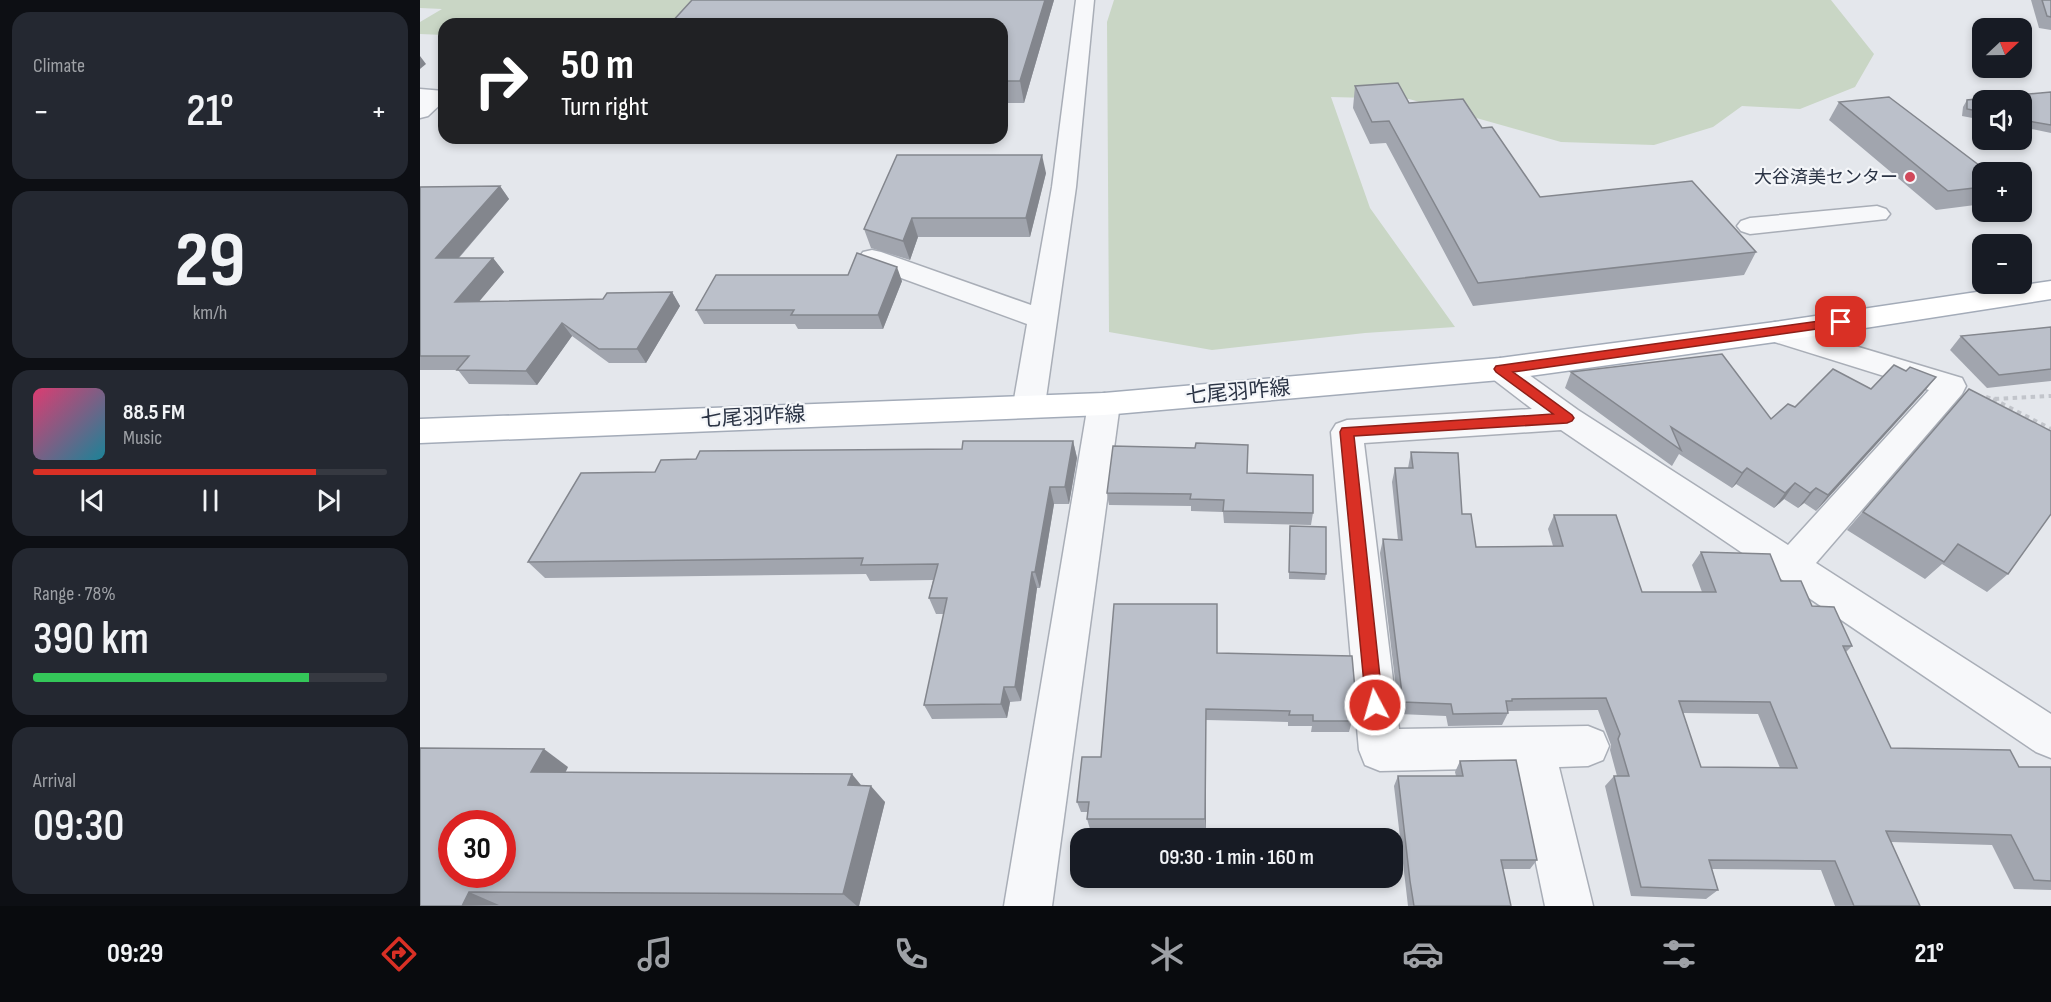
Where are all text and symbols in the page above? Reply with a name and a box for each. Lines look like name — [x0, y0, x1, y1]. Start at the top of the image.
north arrow — [1972, 18, 2032, 78]
map controls — [1972, 18, 2032, 294]
text: 50 m — [561, 40, 634, 91]
icon: right — [462, 42, 540, 120]
text: Climate — [33, 54, 85, 78]
text: 21° — [186, 84, 234, 139]
button: sound — [1972, 90, 2032, 150]
text: Turn right — [561, 91, 648, 123]
text: − — [33, 92, 49, 132]
text: + — [371, 92, 387, 132]
button: + — [1972, 162, 2032, 222]
place label: 大谷済美センター — [1754, 167, 1898, 188]
marker: 大谷済美センター — [1903, 170, 1917, 184]
text: 29 — [174, 215, 246, 308]
button: − — [1972, 234, 2032, 294]
pin — [1815, 296, 1866, 347]
text: km/h — [193, 301, 227, 325]
icon: arrive — [1824, 305, 1857, 338]
street label: 七尾羽咋線 — [1185, 375, 1291, 409]
text: 88.5 FM — [123, 399, 185, 426]
street label: 七尾羽咋線 — [700, 402, 806, 432]
text: Music — [123, 426, 162, 450]
icon: previous — [76, 484, 109, 517]
icon: pause — [194, 484, 227, 517]
icon: next — [312, 484, 345, 517]
text: Range · 78% — [33, 582, 116, 606]
text: 390 km — [33, 612, 149, 667]
position arrow — [1343, 673, 1407, 737]
text: Arrival — [33, 769, 76, 793]
text: 09:30 — [33, 799, 124, 854]
speed limit sign: 30 — [438, 810, 516, 888]
text: 09:30 · 1 min · 160 m — [1159, 844, 1314, 871]
icon: directions — [378, 933, 420, 975]
icon: music — [634, 933, 676, 975]
icon: phone — [890, 933, 932, 975]
icon: climate — [1146, 933, 1188, 975]
icon: car — [1402, 933, 1444, 975]
icon: filters — [1658, 933, 1700, 975]
text: 09:29 — [107, 938, 163, 970]
text: 21° — [1915, 938, 1944, 970]

